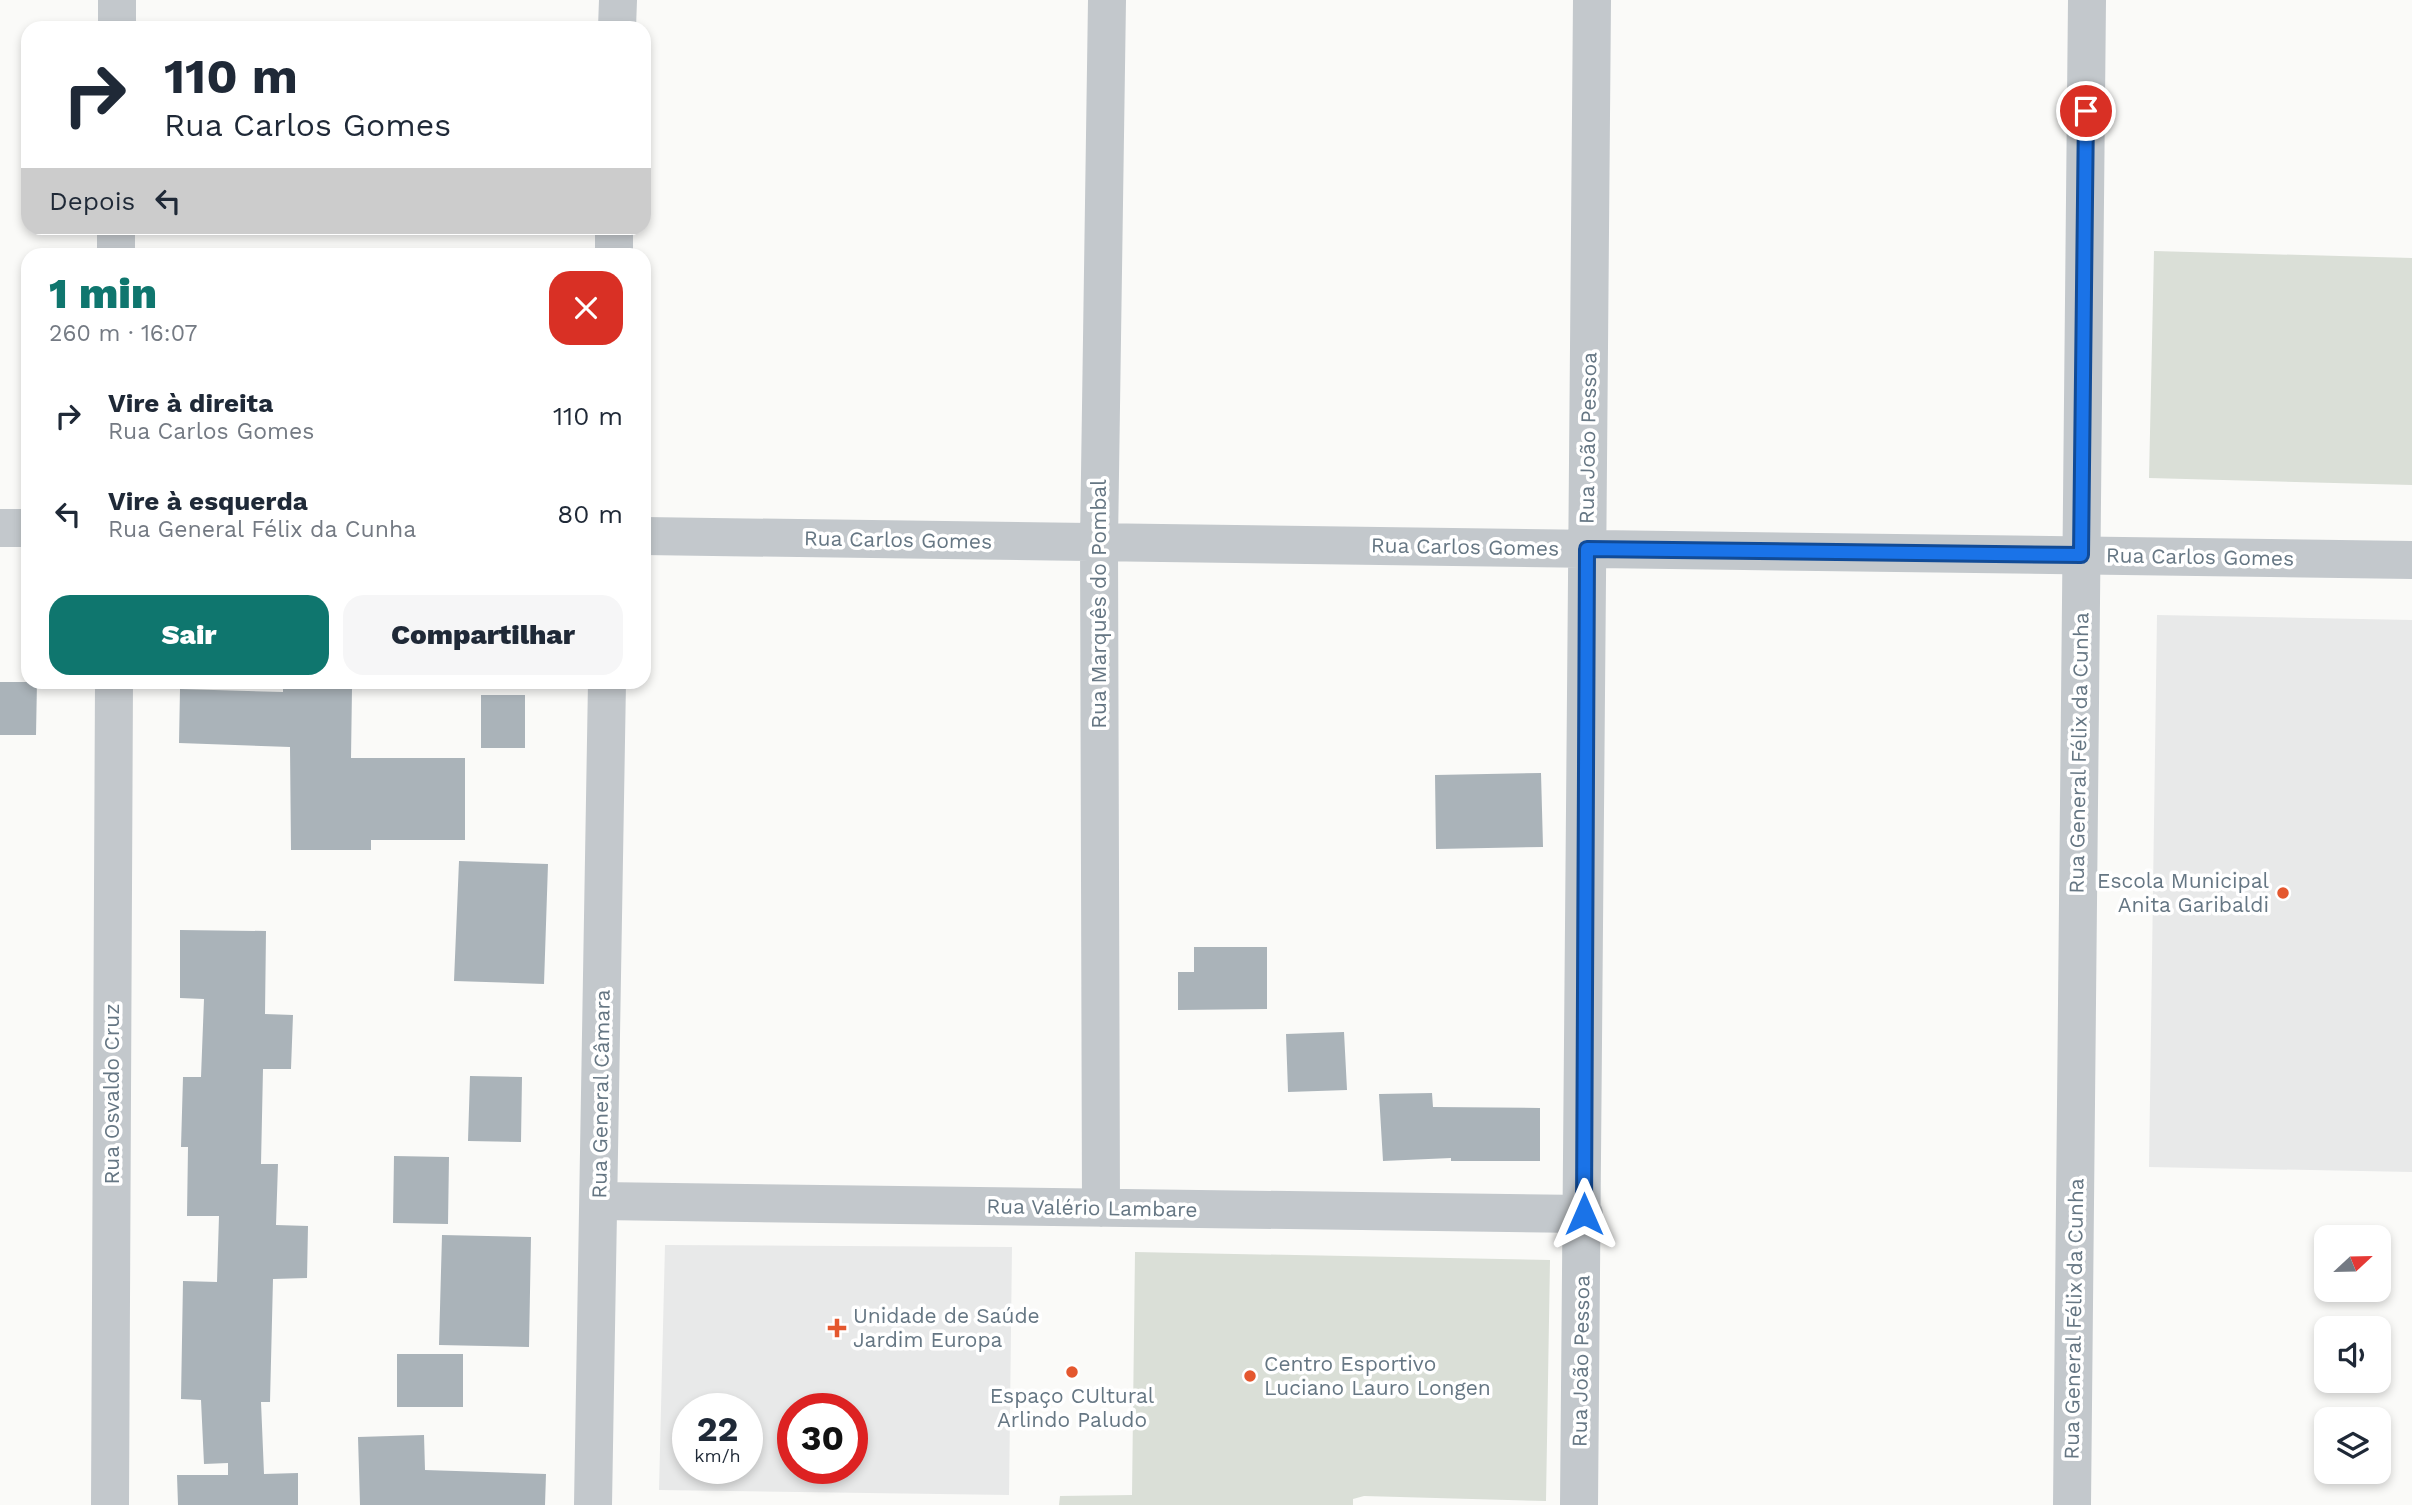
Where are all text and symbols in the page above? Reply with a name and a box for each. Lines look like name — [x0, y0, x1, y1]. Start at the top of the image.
text: 110 m — [164, 47, 298, 105]
icon: right — [49, 49, 140, 140]
pin — [2056, 81, 2116, 141]
icon: arrive — [2067, 92, 2105, 130]
text: Rua Carlos Gomes — [164, 106, 451, 144]
icon: left — [149, 182, 187, 220]
text: Depois — [49, 186, 135, 216]
text: 1 min — [49, 269, 157, 318]
button: close — [549, 271, 623, 345]
text: 260 m · 16:07 — [49, 320, 197, 347]
street label: Rua João Pessoa — [1574, 352, 1602, 524]
text: Vire à direita — [108, 388, 273, 418]
icon: right — [49, 397, 87, 435]
text: 110 m — [553, 401, 623, 431]
text: Rua Carlos Gomes — [108, 418, 314, 445]
street label: Rua Marquês do Pombal — [1086, 479, 1111, 729]
text: Vire à esquerda — [108, 486, 308, 516]
icon: left — [49, 495, 87, 533]
text: 80 m — [557, 499, 623, 529]
text: Rua General Félix da Cunha — [108, 516, 416, 543]
street label: Rua Carlos Gomes — [804, 525, 992, 554]
street label: Rua Carlos Gomes — [1371, 532, 1559, 561]
street label: Rua Carlos Gomes — [2106, 542, 2294, 571]
button: Sair — [49, 595, 329, 675]
button: Compartilhar — [343, 595, 623, 675]
street label: Rua General Félix da Cunha — [2064, 612, 2093, 894]
place label: Escola Municipal Anita Garibaldi — [2097, 868, 2270, 917]
marker: Escola Municipal Anita Garibaldi — [2275, 885, 2291, 901]
street label: Rua General Câmara — [586, 989, 615, 1199]
street label: Rua Osvaldo Cruz — [99, 1004, 124, 1184]
position arrow — [1547, 1177, 1621, 1251]
street label: Rua General Félix da Cunha — [2059, 1178, 2088, 1460]
street label: Rua Valério Lambare — [986, 1193, 1198, 1222]
north arrow — [2314, 1225, 2390, 1302]
map controls — [2314, 1225, 2391, 1484]
street label: Rua João Pessoa — [1567, 1275, 1595, 1447]
place label: Unidade de Saúde Jardim Europa — [853, 1303, 1040, 1352]
button: sound — [2314, 1316, 2391, 1393]
marker: Unidade de Saúde Jardim Europa — [827, 1318, 847, 1338]
place label: Centro Esportivo Luciano Lauro Longen — [1264, 1351, 1491, 1400]
marker: Espaço CUltural Arlindo Paludo — [1064, 1364, 1080, 1380]
marker: Centro Esportivo Luciano Lauro Longen — [1242, 1368, 1258, 1384]
place label: Espaço CUltural Arlindo Paludo — [990, 1383, 1155, 1432]
speed limit sign: 30 — [777, 1393, 868, 1484]
button: layers — [2314, 1407, 2391, 1484]
text: 22 — [697, 1408, 738, 1450]
text: km/h — [694, 1445, 741, 1466]

